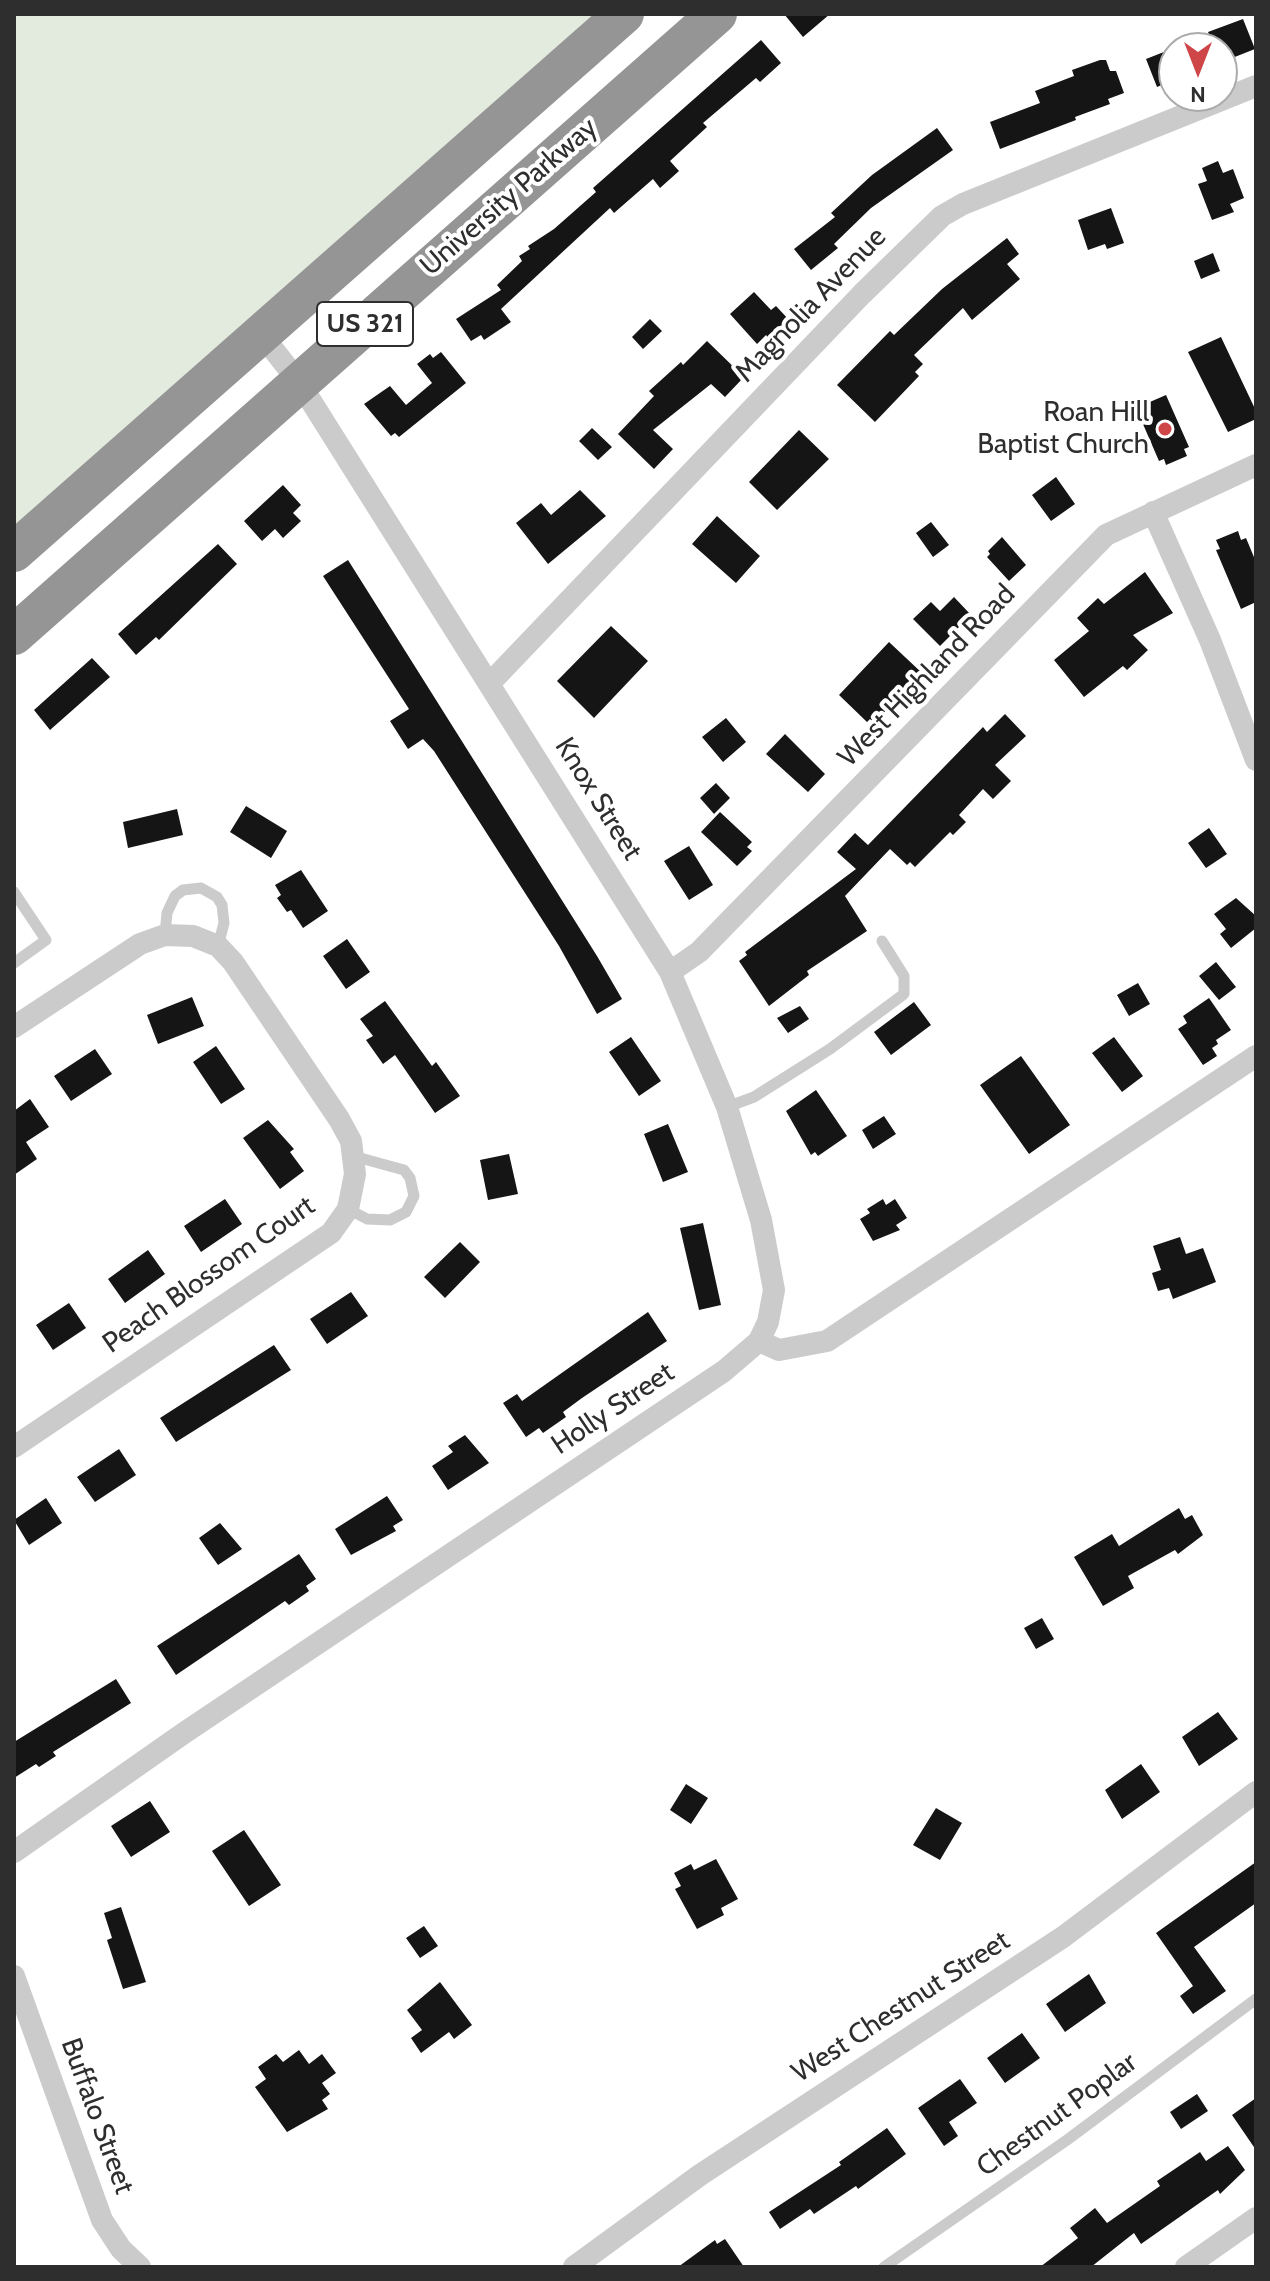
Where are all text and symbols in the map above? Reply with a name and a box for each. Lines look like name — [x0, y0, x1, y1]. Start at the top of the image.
north arrow — [1158, 32, 1238, 112]
text: N — [1190, 81, 1206, 108]
street label: University Parkway — [414, 111, 604, 283]
street label: Magnolia Avenue — [729, 221, 893, 389]
road number: US 321 — [317, 302, 413, 346]
place label: Roan Hill Baptist Church — [977, 396, 1149, 462]
marker: Roan Hill Baptist Church — [1156, 420, 1174, 438]
street label: West Highland Road — [832, 578, 1022, 774]
street label: Knox Street — [547, 732, 649, 866]
street label: Peach Blossom Court — [97, 1189, 321, 1361]
street label: Holly Street — [545, 1356, 681, 1462]
street label: West Chestnut Street — [786, 1924, 1016, 2090]
street label: Buffalo Street — [53, 2034, 141, 2198]
street label: Chestnut Poplar — [971, 2046, 1143, 2184]

